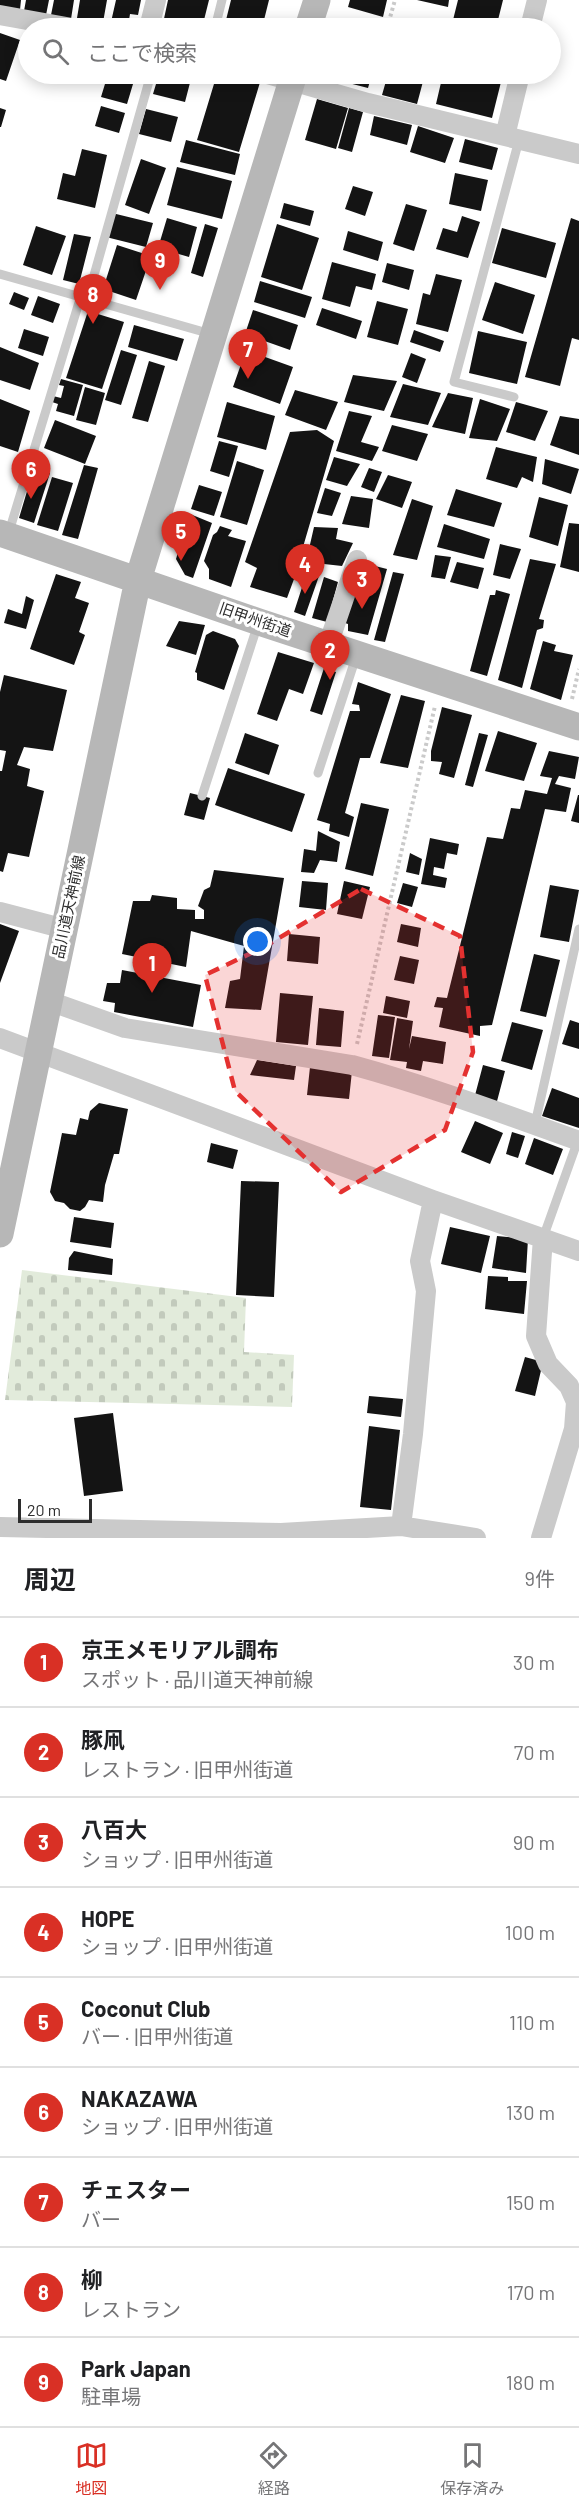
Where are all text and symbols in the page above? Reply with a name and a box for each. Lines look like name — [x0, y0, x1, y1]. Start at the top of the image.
search box — [18, 18, 561, 84]
icon: search — [39, 35, 72, 68]
text: ここで検索 — [87, 39, 197, 65]
pin: 9 — [140, 240, 180, 290]
pin: 8 — [74, 274, 112, 324]
pin: 7 — [228, 330, 268, 379]
pin: 6 — [12, 450, 51, 499]
pin: 5 — [162, 512, 201, 561]
pin: 4 — [286, 544, 324, 594]
pin: 3 — [342, 560, 382, 609]
street label: 旧甲州街道 — [217, 598, 294, 640]
pin: 2 — [310, 630, 350, 680]
street label: 品川道天神前線 — [48, 854, 88, 960]
your location — [243, 927, 272, 956]
pin: 1 — [132, 944, 172, 993]
scale bar — [18, 1496, 92, 1524]
text: 20 m — [27, 1500, 61, 1519]
text: 周辺 — [24, 1563, 76, 1594]
text: 9件 — [525, 1566, 555, 1590]
text: 京王メモリアル調布 — [81, 1636, 279, 1662]
text: 1 — [40, 1650, 47, 1674]
text: 30 m — [513, 1650, 555, 1674]
text: スポット · 品川道天神前線 — [81, 1667, 313, 1691]
text: 豚凧 — [81, 1726, 125, 1752]
text: 2 — [38, 1740, 49, 1764]
text: 70 m — [514, 1740, 555, 1764]
text: レストラン · 旧甲州街道 — [81, 1757, 293, 1781]
text: 八百大 — [81, 1816, 147, 1842]
text: 3 — [38, 1830, 49, 1854]
text: 90 m — [513, 1830, 555, 1854]
text: ショップ · 旧甲州街道 — [81, 1847, 273, 1871]
text: HOPE — [81, 1905, 134, 1931]
text: 4 — [37, 1920, 50, 1944]
text: 100 m — [505, 1920, 555, 1944]
text: ショップ · 旧甲州街道 — [81, 1934, 273, 1958]
text: Coconut Club — [81, 1995, 211, 2021]
text: 5 — [38, 2010, 49, 2034]
text: 110 m — [509, 2010, 555, 2034]
text: バー · 旧甲州街道 — [81, 2024, 233, 2048]
text: NAKAZAWA — [81, 2085, 198, 2111]
text: 6 — [38, 2100, 49, 2124]
text: 130 m — [506, 2100, 555, 2124]
text: ショップ · 旧甲州街道 — [81, 2114, 273, 2138]
text: チェスター — [81, 2176, 191, 2202]
text: 7 — [39, 2190, 48, 2214]
text: 150 m — [506, 2190, 555, 2214]
text: バー — [81, 2207, 121, 2231]
text: 柳 — [81, 2266, 103, 2292]
text: 8 — [38, 2280, 49, 2304]
text: 170 m — [507, 2280, 555, 2304]
text: レストラン — [81, 2297, 181, 2321]
text: Park Japan — [81, 2355, 191, 2381]
text: 9 — [38, 2370, 49, 2394]
text: 180 m — [506, 2370, 555, 2394]
text: 駐車場 — [81, 2384, 141, 2408]
tab: 地図 — [75, 2439, 108, 2499]
tab: 経路 — [257, 2439, 290, 2499]
tab: 保存済み — [440, 2439, 504, 2499]

